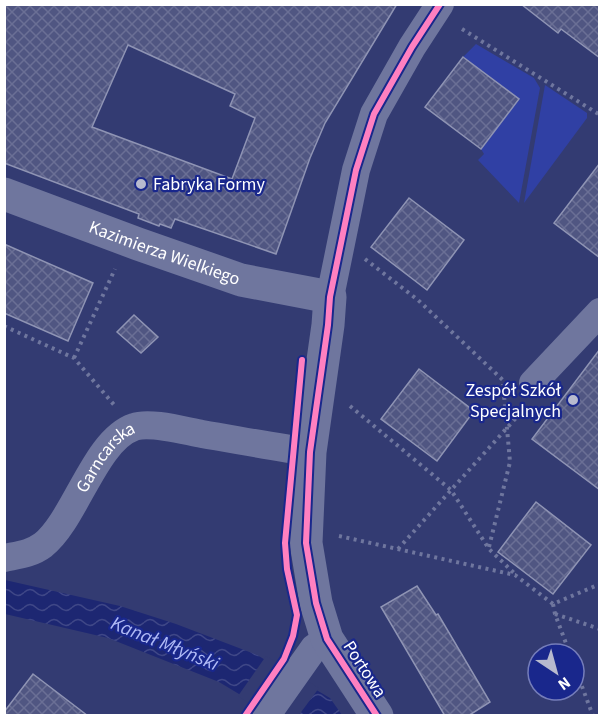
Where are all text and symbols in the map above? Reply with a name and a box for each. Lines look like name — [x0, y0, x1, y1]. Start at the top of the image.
place label: Fabryka Formy — [153, 172, 265, 197]
marker: Fabryka Formy — [134, 177, 148, 191]
street label: Kazimierza Wielkiego — [85, 215, 243, 292]
place label: Zespół Szkół Specjalnych — [466, 378, 562, 424]
marker: Zespół Szkół Specjalnych — [566, 393, 580, 407]
street label: Garncarska — [70, 416, 139, 497]
water label: Kanał Młyński — [106, 610, 223, 678]
street label: Portowa — [337, 636, 392, 703]
north arrow — [526, 642, 586, 702]
text: N — [553, 671, 575, 695]

